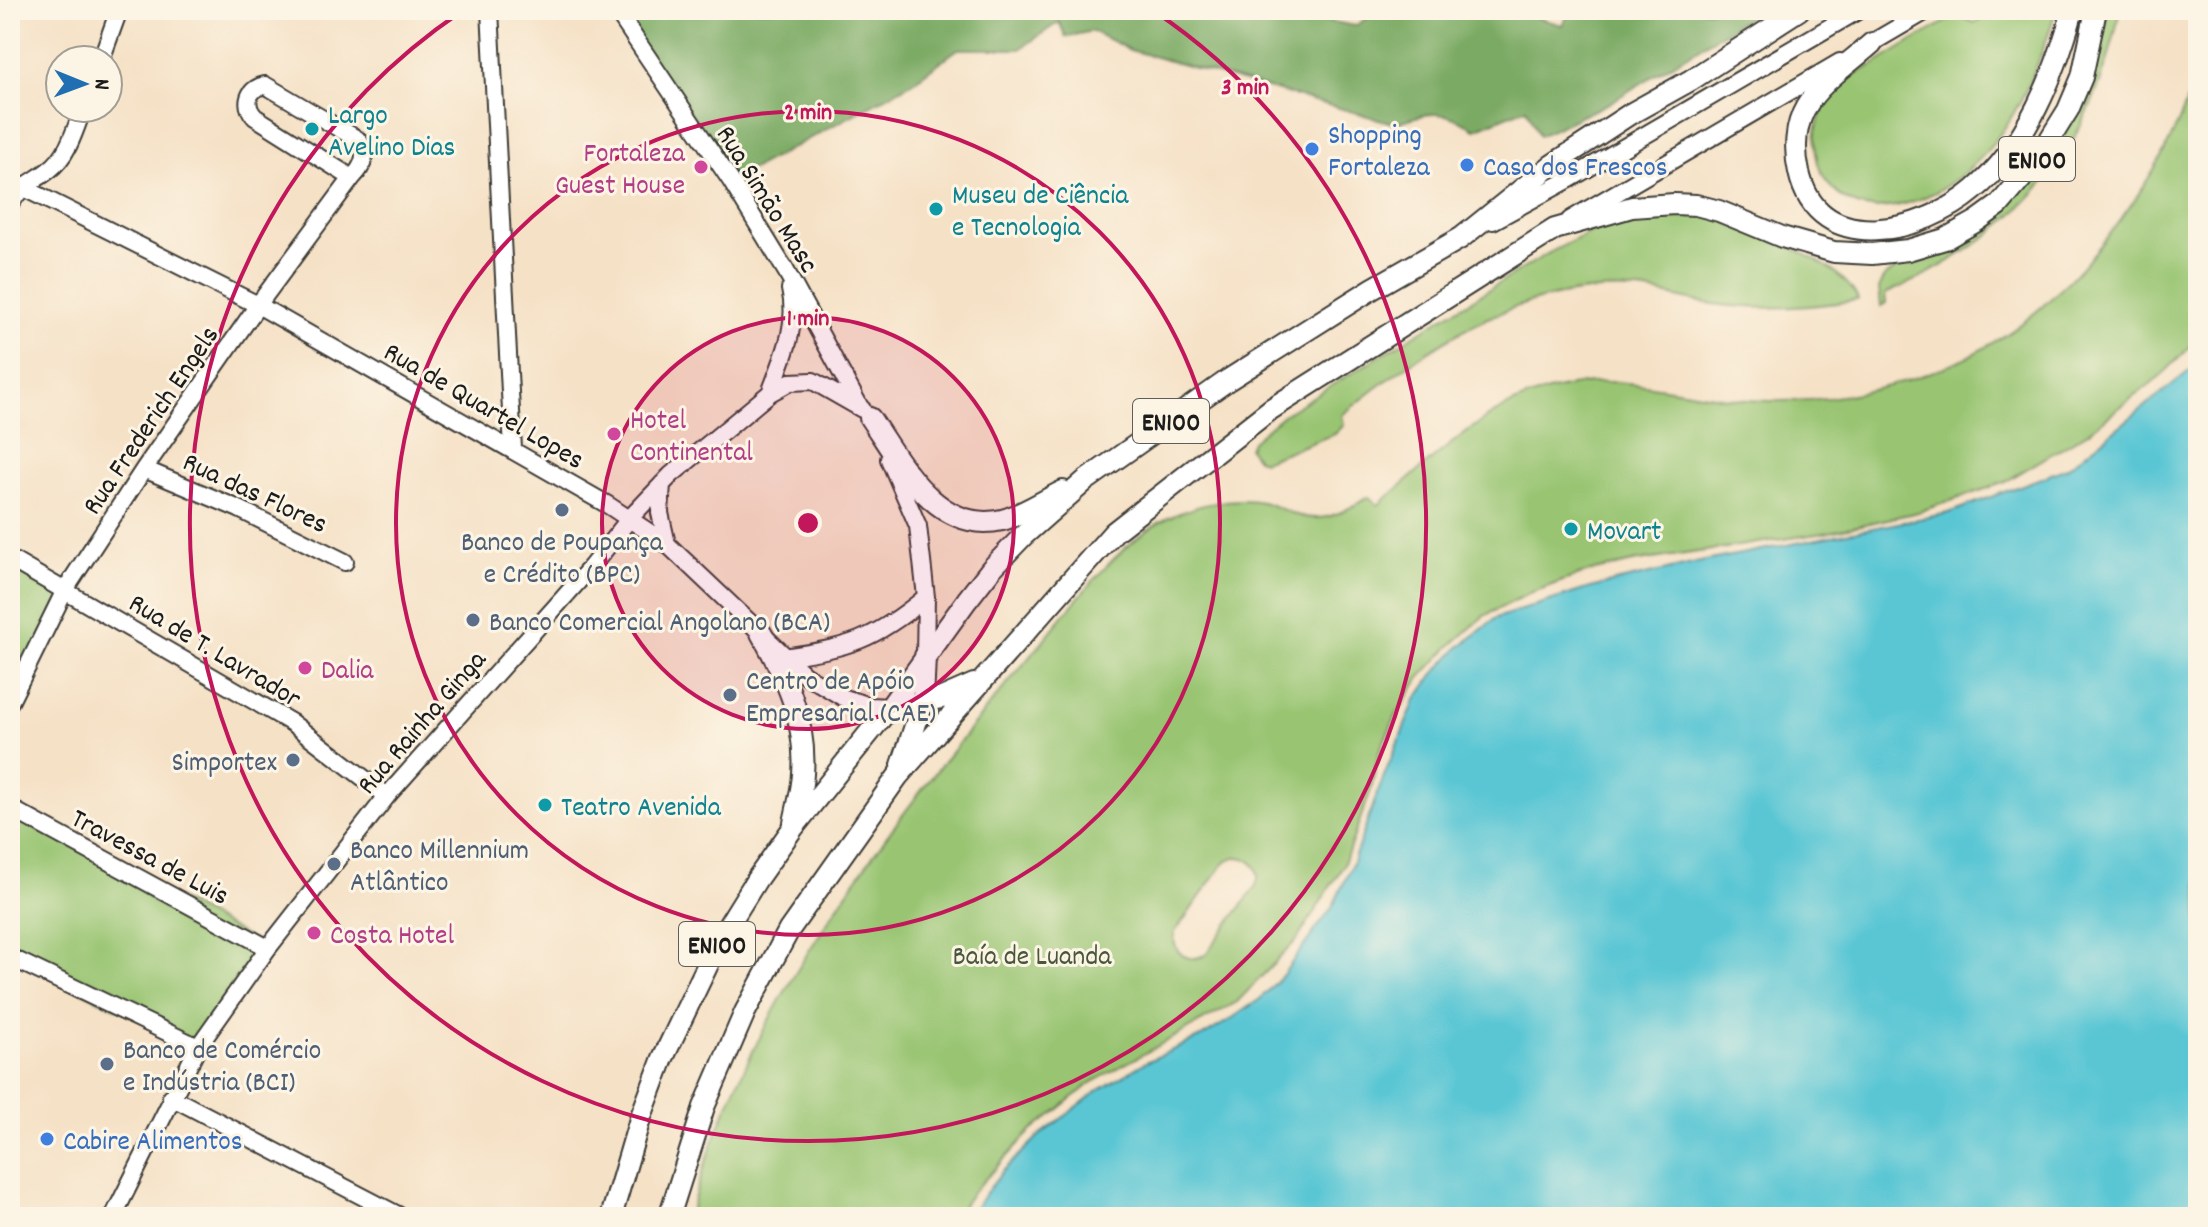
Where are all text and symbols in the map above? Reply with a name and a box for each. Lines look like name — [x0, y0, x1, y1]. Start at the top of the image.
north arrow — [44, 44, 124, 124]
text: 3 min — [1221, 72, 1269, 106]
text: N — [85, 79, 116, 90]
text: 2 min — [784, 97, 832, 131]
place label: Largo Avelino Dias — [328, 98, 455, 170]
place label: Shopping Fortaleza — [1328, 118, 1430, 190]
street label: Rua Simão Masc — [703, 119, 826, 282]
marker: Largo Avelino Dias — [303, 120, 321, 138]
place label: Fortaleza Guest House — [555, 136, 686, 208]
road number: EN100 — [1999, 137, 2075, 181]
marker: Shopping Fortaleza — [1303, 140, 1321, 158]
place label: Casa dos Frescos — [1483, 150, 1668, 190]
marker: Casa dos Frescos — [1458, 156, 1476, 174]
marker: Fortaleza Guest House — [692, 158, 710, 176]
place label: Museu de Ciência e Tecnologia — [952, 178, 1129, 250]
marker: Museu de Ciência e Tecnologia — [927, 200, 945, 218]
text: 1 min — [787, 303, 829, 337]
street label: Rua Frederich Engels — [75, 319, 231, 524]
street label: Rua de Quartel Lopes — [375, 335, 590, 482]
road number: EN100 — [1133, 399, 1209, 443]
place label: Hotel Continental — [630, 403, 753, 475]
marker: Hotel Continental — [605, 425, 623, 443]
street label: Rua das Flores — [175, 444, 333, 547]
marker: Banco de Poupança e Crédito (BPC) — [553, 501, 571, 519]
centre of rings — [794, 509, 822, 537]
place label: Movart — [1587, 514, 1661, 554]
marker: Movart — [1562, 520, 1580, 538]
place label: Banco de Poupança e Crédito (BPC) — [461, 525, 664, 597]
street label: Rua de T. Lavrador — [119, 586, 308, 721]
place label: Banco Comercial Angolano (BCA) — [489, 605, 830, 645]
marker: Banco Comercial Angolano (BCA) — [464, 611, 482, 629]
street label: Rua Rainha Ginga — [350, 643, 498, 805]
place label: Dalia — [321, 653, 374, 693]
marker: Dalia — [296, 659, 314, 677]
place label: Centro de Apóio Empresarial (CAE) — [746, 664, 936, 736]
marker: Centro de Apóio Empresarial (CAE) — [721, 686, 739, 704]
place label: Simportex — [171, 745, 277, 785]
marker: Simportex — [284, 751, 302, 769]
place label: Teatro Avenida — [561, 790, 722, 830]
marker: Teatro Avenida — [536, 796, 554, 814]
street label: Travessa de Luis — [62, 801, 235, 918]
place label: Banco Millennium Atlântico — [350, 833, 529, 905]
marker: Banco Millennium Atlântico — [325, 855, 343, 873]
place label: Costa Hotel — [330, 918, 454, 958]
road number: EN100 — [679, 922, 755, 966]
marker: Costa Hotel — [305, 924, 323, 942]
park label: Baía de Luanda — [953, 939, 1112, 979]
place label: Banco de Comércio e Indústria (BCI) — [123, 1033, 321, 1105]
marker: Banco de Comércio e Indústria (BCI) — [98, 1055, 116, 1073]
place label: Cabire Alimentos — [63, 1124, 242, 1164]
marker: Cabire Alimentos — [38, 1130, 56, 1148]

